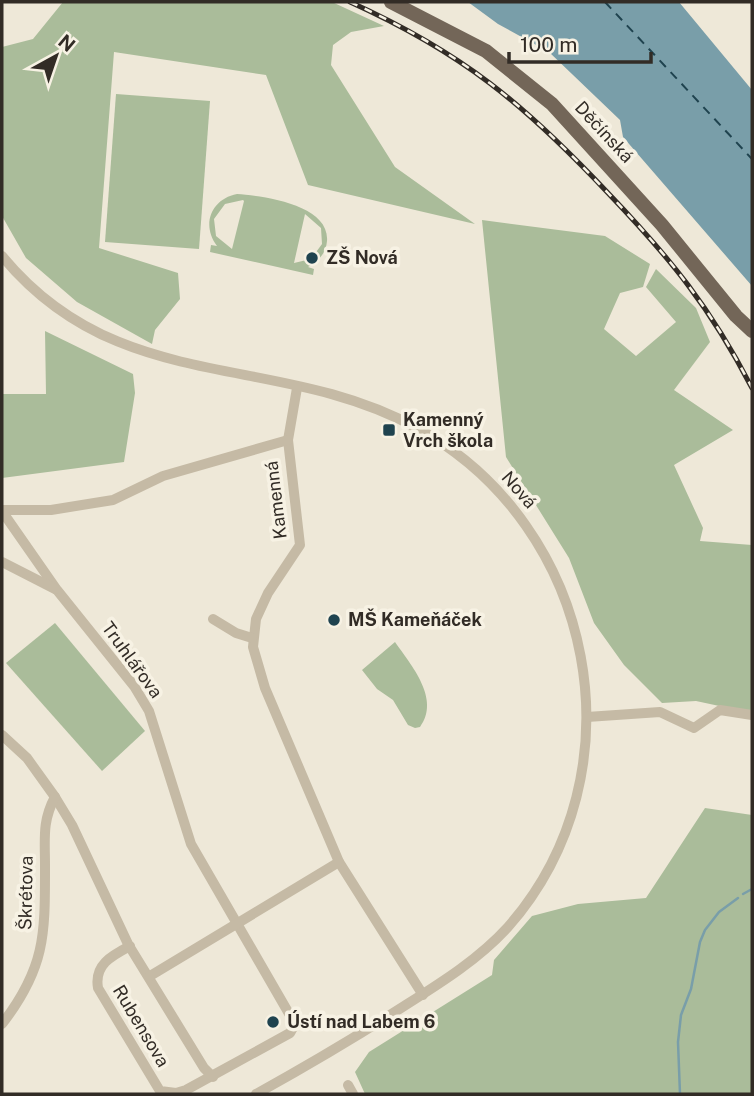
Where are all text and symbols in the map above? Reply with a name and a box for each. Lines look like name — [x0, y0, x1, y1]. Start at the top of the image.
north arrow — [21, 21, 91, 91]
scale bar — [509, 21, 651, 65]
text: N — [54, 30, 80, 56]
text: 100 m — [520, 32, 577, 57]
street label: Děčínská — [571, 97, 638, 167]
place label: ZŠ Nová — [326, 246, 398, 268]
marker: ZŠ Nová — [304, 250, 320, 266]
place label: Kamenný Vrch škola — [403, 409, 493, 451]
marker: Kamenný Vrch škola — [381, 422, 397, 438]
street label: Kamenná — [260, 460, 291, 540]
street label: Nová — [498, 467, 541, 513]
place label: MŠ Kameňáček — [348, 608, 482, 630]
marker: MŠ Kameňáček — [326, 612, 342, 628]
street label: Truhlářova — [98, 617, 167, 702]
street label: Škrétova — [14, 856, 37, 930]
street label: Rubensova — [109, 981, 174, 1070]
place label: Ústí nad Labem 6 — [287, 1010, 436, 1032]
marker: Ústí nad Labem 6 — [265, 1014, 281, 1030]

